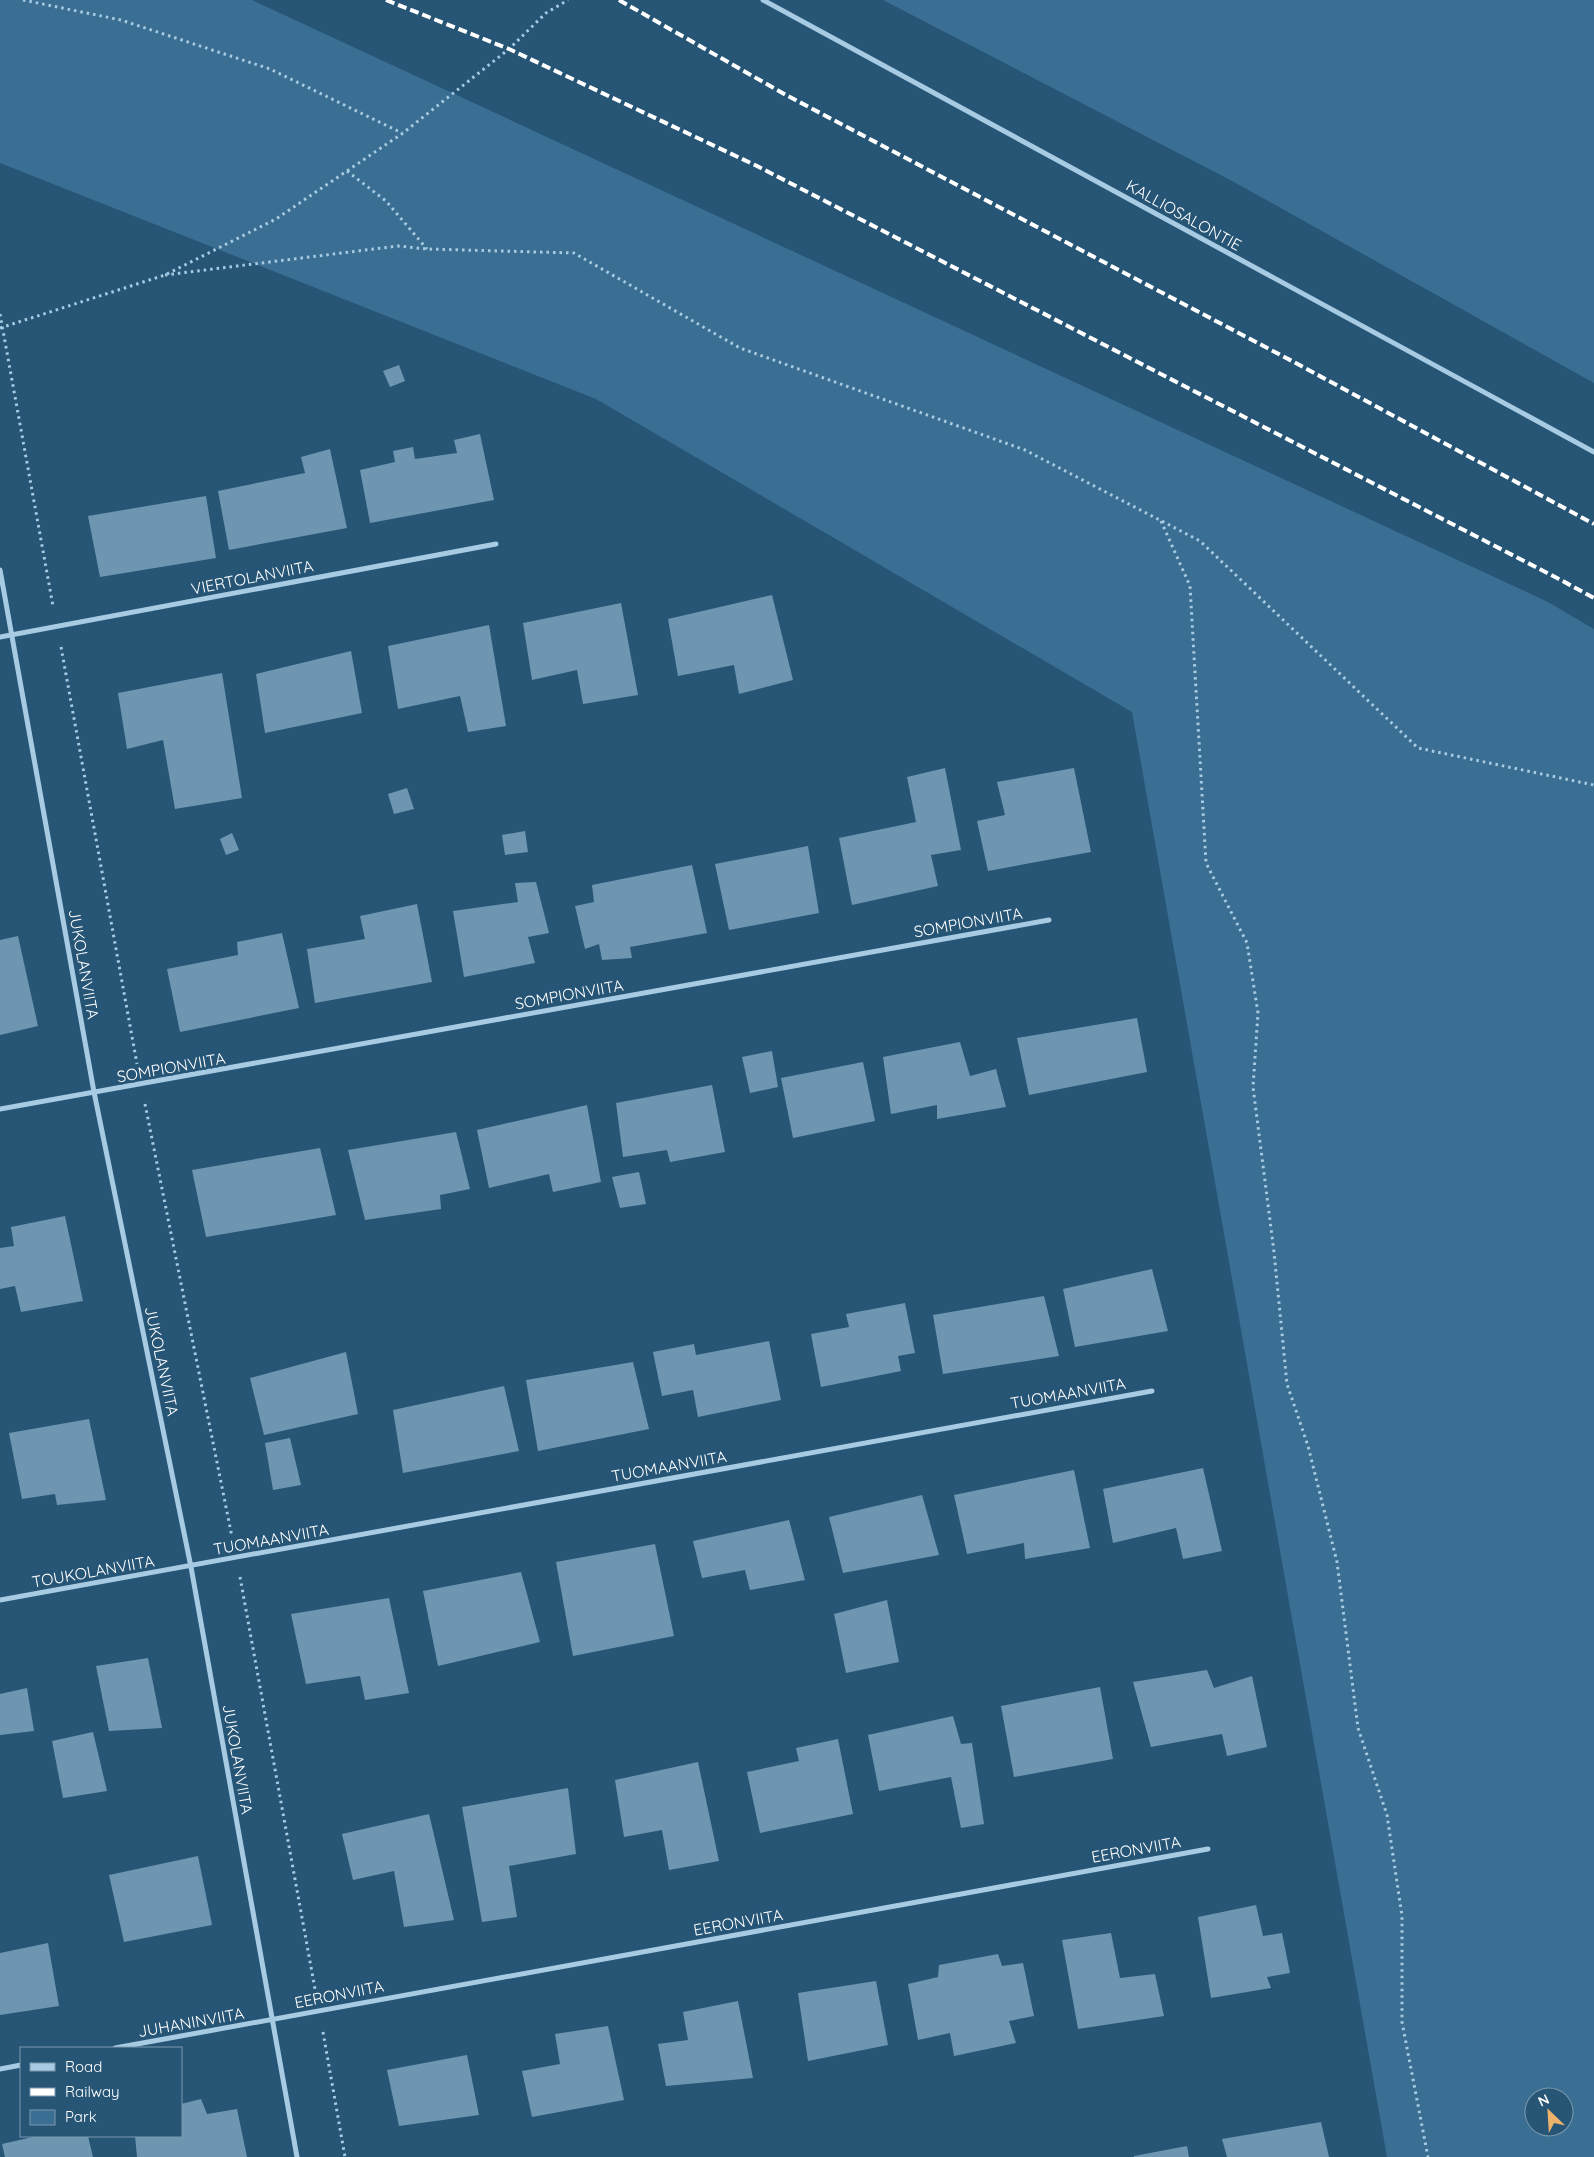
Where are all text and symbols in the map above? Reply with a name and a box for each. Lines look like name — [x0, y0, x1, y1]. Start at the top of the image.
street label: KALLIOSALONTIE — [1123, 175, 1245, 255]
street label: VIERTOLANVIITA — [189, 555, 315, 599]
street label: SOMPIONVIITA — [912, 903, 1024, 941]
street label: JUKOLANVIITA — [64, 907, 104, 1021]
street label: SOMPIONVIITA — [513, 975, 625, 1013]
street label: SOMPIONVIITA — [115, 1048, 227, 1086]
street label: JUKOLANVIITA — [141, 1304, 183, 1418]
street label: TUOMAANVIITA — [1009, 1373, 1127, 1413]
street label: TUOMAANVIITA — [610, 1446, 728, 1486]
street label: TUOMAANVIITA — [212, 1519, 330, 1559]
street label: TOUKOLANVIITA — [30, 1550, 156, 1592]
street label: JUKOLANVIITA — [218, 1702, 258, 1816]
street label: EERONVIITA — [1090, 1831, 1182, 1867]
street label: EERONVIITA — [692, 1904, 784, 1940]
street label: EERONVIITA — [293, 1976, 385, 2012]
street label: JUHANINVIITA — [136, 2003, 246, 2041]
legend — [20, 2047, 182, 2137]
text: Road — [65, 2057, 102, 2076]
text: Railway — [65, 2082, 120, 2101]
north arrow — [1524, 2087, 1574, 2137]
text: N — [1535, 2090, 1552, 2111]
text: Park — [65, 2107, 97, 2126]

